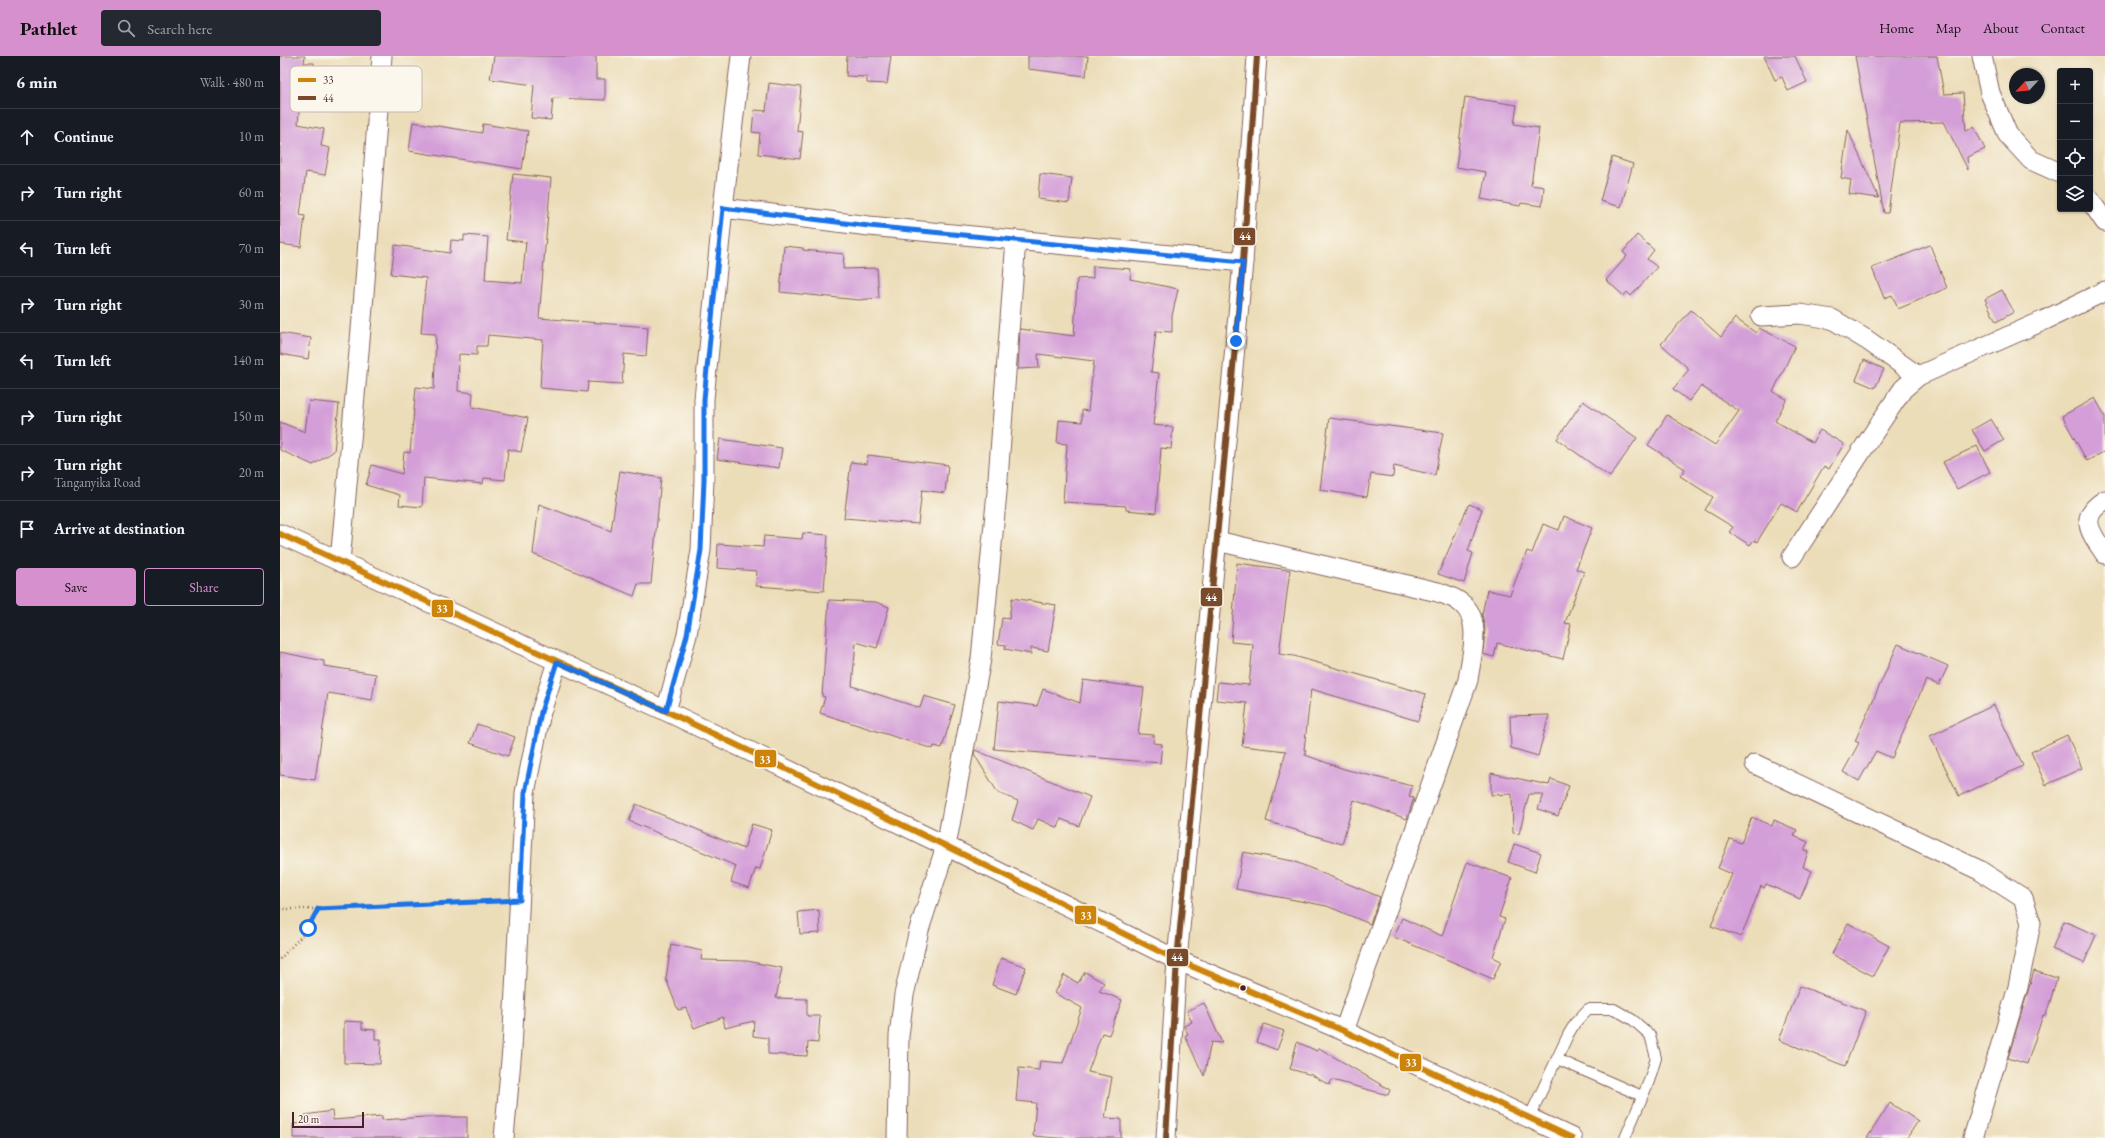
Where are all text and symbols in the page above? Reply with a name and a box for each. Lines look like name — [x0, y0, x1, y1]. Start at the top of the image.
search box — [101, 10, 381, 46]
text: Pathlet — [20, 16, 77, 41]
icon: search — [115, 17, 137, 39]
text: Search here — [147, 19, 212, 38]
text: Home — [1879, 19, 1914, 37]
text: Map — [1936, 19, 1961, 37]
text: About — [1983, 19, 2019, 37]
text: Contact — [2041, 19, 2085, 37]
legend — [290, 66, 422, 112]
north arrow — [2009, 68, 2045, 104]
map controls — [2057, 68, 2093, 212]
button: + — [2057, 68, 2093, 104]
text: 6 min — [16, 71, 57, 93]
text: 33 — [323, 73, 334, 87]
text: Walk · 480 m — [200, 74, 264, 91]
text: 44 — [323, 91, 334, 105]
button: − — [2057, 104, 2093, 140]
icon: ahead — [16, 126, 38, 148]
text: Continue — [54, 127, 114, 146]
text: 10 m — [239, 128, 264, 145]
button: locate — [2057, 140, 2093, 176]
button: layers — [2057, 176, 2093, 212]
icon: right — [16, 182, 38, 204]
text: Turn right — [54, 183, 122, 202]
text: 60 m — [239, 184, 264, 201]
line badge: 44 — [1233, 227, 1256, 246]
text: 44 — [1239, 229, 1251, 243]
icon: left — [16, 238, 38, 260]
text: Turn left — [54, 239, 111, 258]
text: 70 m — [239, 240, 264, 257]
icon: right — [16, 294, 38, 316]
text: Turn right — [54, 295, 122, 314]
text: 30 m — [239, 296, 264, 313]
route end — [1227, 332, 1245, 350]
icon: left — [16, 350, 38, 372]
text: Turn left — [54, 351, 111, 370]
text: 140 m — [233, 352, 264, 369]
icon: right — [16, 406, 38, 428]
text: Turn right — [54, 407, 122, 426]
text: 150 m — [233, 408, 264, 425]
text: Turn right — [54, 455, 122, 474]
icon: right — [16, 462, 38, 484]
text: 20 m — [239, 464, 264, 481]
text: Tanganyika Road — [54, 474, 141, 491]
icon: arrive — [16, 518, 38, 540]
text: Arrive at destination — [54, 519, 185, 538]
button: Save — [16, 568, 136, 606]
button: Share — [144, 568, 264, 606]
line badge: 44 — [1200, 587, 1223, 607]
text: 44 — [1205, 590, 1217, 604]
line badge: 33 — [431, 599, 454, 618]
text: 33 — [436, 601, 448, 615]
line badge: 33 — [754, 749, 777, 768]
text: 33 — [759, 752, 771, 766]
line badge: 33 — [1074, 905, 1097, 925]
text: 33 — [1080, 908, 1092, 922]
route start — [299, 919, 317, 937]
line badge: 44 — [1166, 948, 1189, 967]
text: 44 — [1171, 950, 1183, 964]
unlabelled marker — [1238, 983, 1248, 993]
line badge: 33 — [1399, 1053, 1422, 1072]
text: 33 — [1405, 1055, 1417, 1069]
scale bar — [292, 1110, 364, 1129]
text: 20 m — [298, 1112, 319, 1126]

